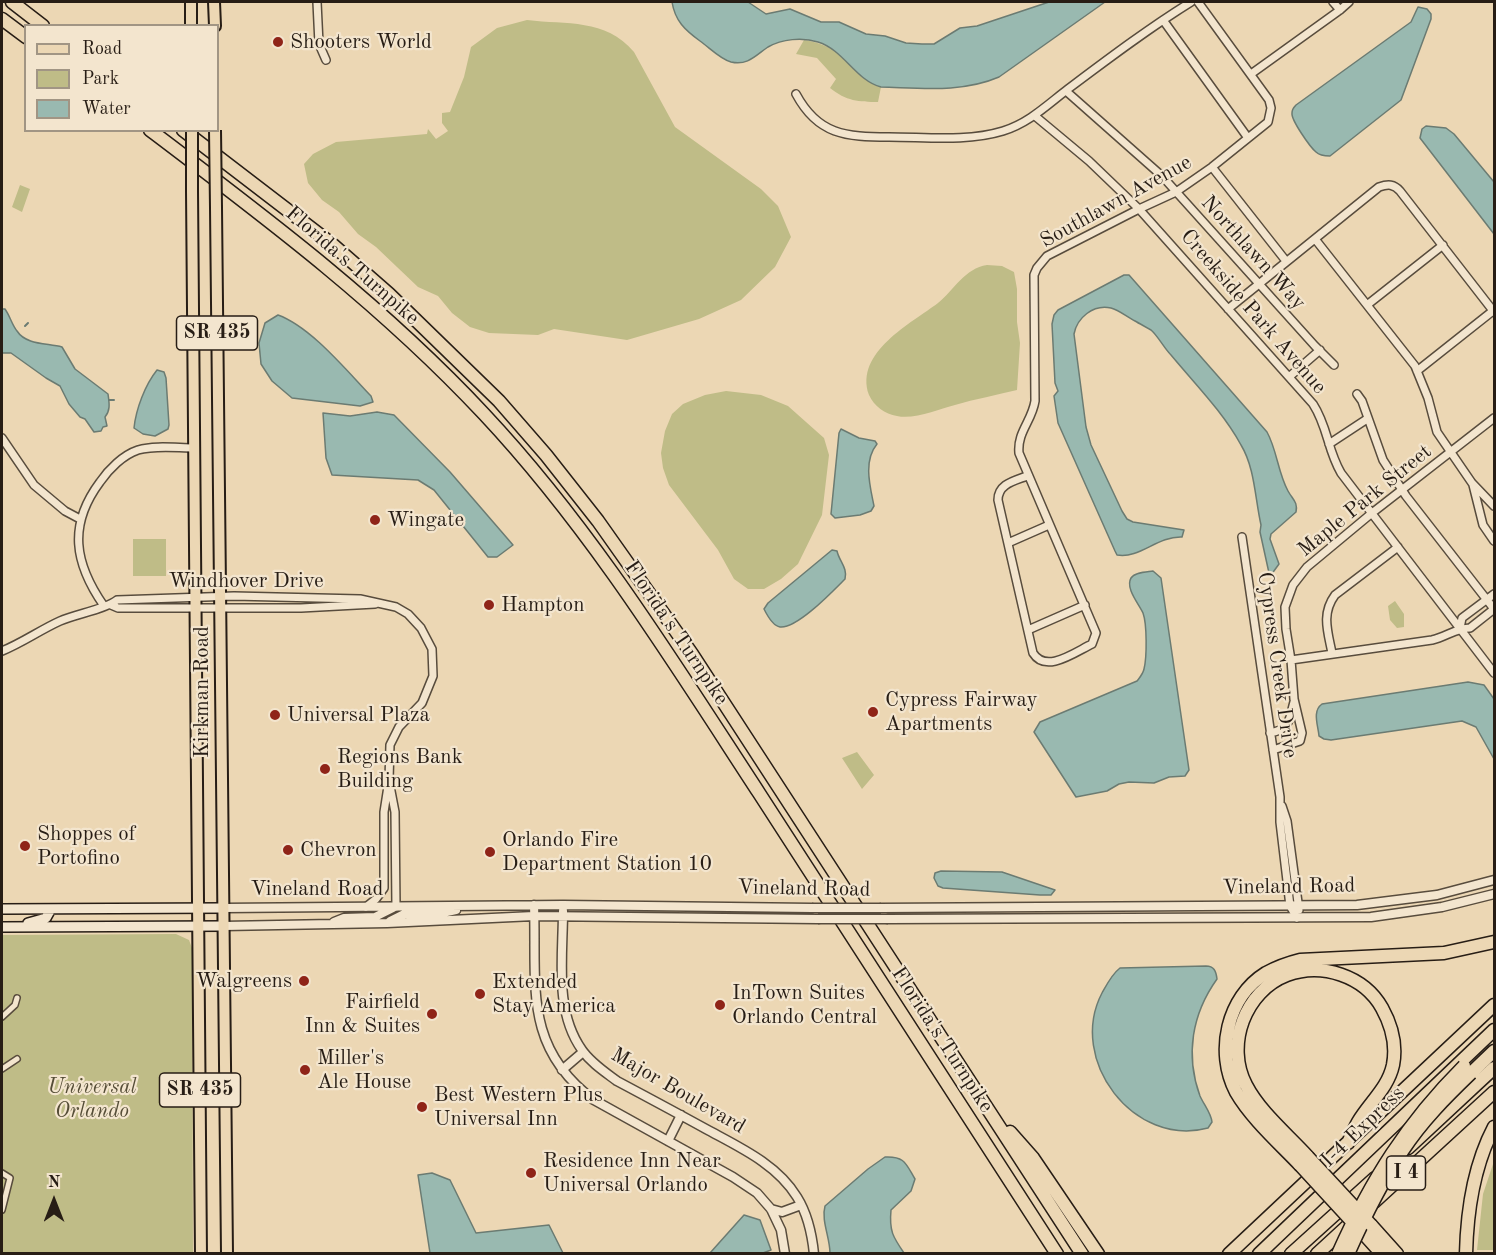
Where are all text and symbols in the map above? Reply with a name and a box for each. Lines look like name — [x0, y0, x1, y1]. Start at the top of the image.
legend — [24, 24, 219, 132]
place label: Shooters World — [290, 29, 432, 55]
marker: Shooters World — [271, 35, 285, 49]
text: Road — [82, 40, 122, 58]
text: Park — [82, 70, 119, 88]
text: Water — [82, 100, 131, 118]
street label: Southlawn Avenue — [1036, 150, 1196, 254]
street label: Northlawn Way — [1195, 191, 1311, 315]
street label: Florida's Turnpike — [280, 201, 424, 331]
street label: Creekside Park Avenue — [1175, 224, 1331, 400]
road number: SR 435 — [176, 316, 258, 350]
street label: Maple Park Street — [1293, 439, 1437, 563]
place label: Wingate — [387, 507, 464, 533]
marker: Wingate — [368, 513, 382, 527]
street label: Florida's Turnpike — [618, 556, 734, 710]
street label: Windhover Drive — [168, 568, 324, 594]
street label: Cypress Creek Drive — [1251, 570, 1303, 760]
place label: Hampton — [501, 592, 585, 618]
marker: Hampton — [482, 598, 496, 612]
street label: Kirkman Road — [189, 626, 215, 758]
place label: Cypress Fairway Apartments — [885, 687, 1038, 737]
place label: Universal Plaza — [287, 702, 430, 728]
marker: Cypress Fairway Apartments — [866, 705, 880, 719]
marker: Universal Plaza — [268, 708, 282, 722]
place label: Regions Bank Building — [337, 744, 463, 794]
marker: Regions Bank Building — [318, 762, 332, 776]
place label: Shoppes of Portofino — [37, 821, 136, 871]
place label: Orlando Fire Department Station 10 — [502, 827, 712, 877]
place label: Chevron — [300, 837, 377, 863]
marker: Shoppes of Portofino — [18, 839, 32, 853]
marker: Chevron — [281, 843, 295, 857]
marker: Orlando Fire Department Station 10 — [483, 845, 497, 859]
street label: Vineland Road — [1222, 873, 1356, 901]
street label: Vineland Road — [737, 875, 871, 903]
street label: Vineland Road — [251, 876, 383, 902]
street label: Florida's Turnpike — [885, 962, 999, 1118]
place label: Walgreens — [195, 968, 292, 994]
place label: Extended Stay America — [492, 969, 616, 1019]
marker: Walgreens — [297, 974, 311, 988]
place label: InTown Suites Orlando Central — [732, 980, 877, 1030]
marker: Extended Stay America — [473, 987, 487, 1001]
place label: Fairfield Inn & Suites — [305, 989, 420, 1039]
marker: InTown Suites Orlando Central — [713, 998, 727, 1012]
marker: Fairfield Inn & Suites — [425, 1007, 439, 1021]
street label: Major Boulevard — [606, 1042, 750, 1140]
place label: Miller's Ale House — [317, 1045, 411, 1095]
marker: Miller's Ale House — [298, 1063, 312, 1077]
road number: SR 435 — [160, 1073, 240, 1107]
park label: Universal Orlando — [47, 1074, 137, 1124]
street label: I-4 Express — [1316, 1081, 1410, 1173]
place label: Best Western Plus Universal Inn — [434, 1082, 603, 1132]
marker: Best Western Plus Universal Inn — [415, 1100, 429, 1114]
place label: Residence Inn Near Universal Orlando — [543, 1148, 721, 1198]
road number: I 4 — [1386, 1156, 1426, 1190]
marker: Residence Inn Near Universal Orlando — [524, 1166, 538, 1180]
north arrow — [24, 1171, 84, 1231]
text: N — [48, 1175, 60, 1191]

